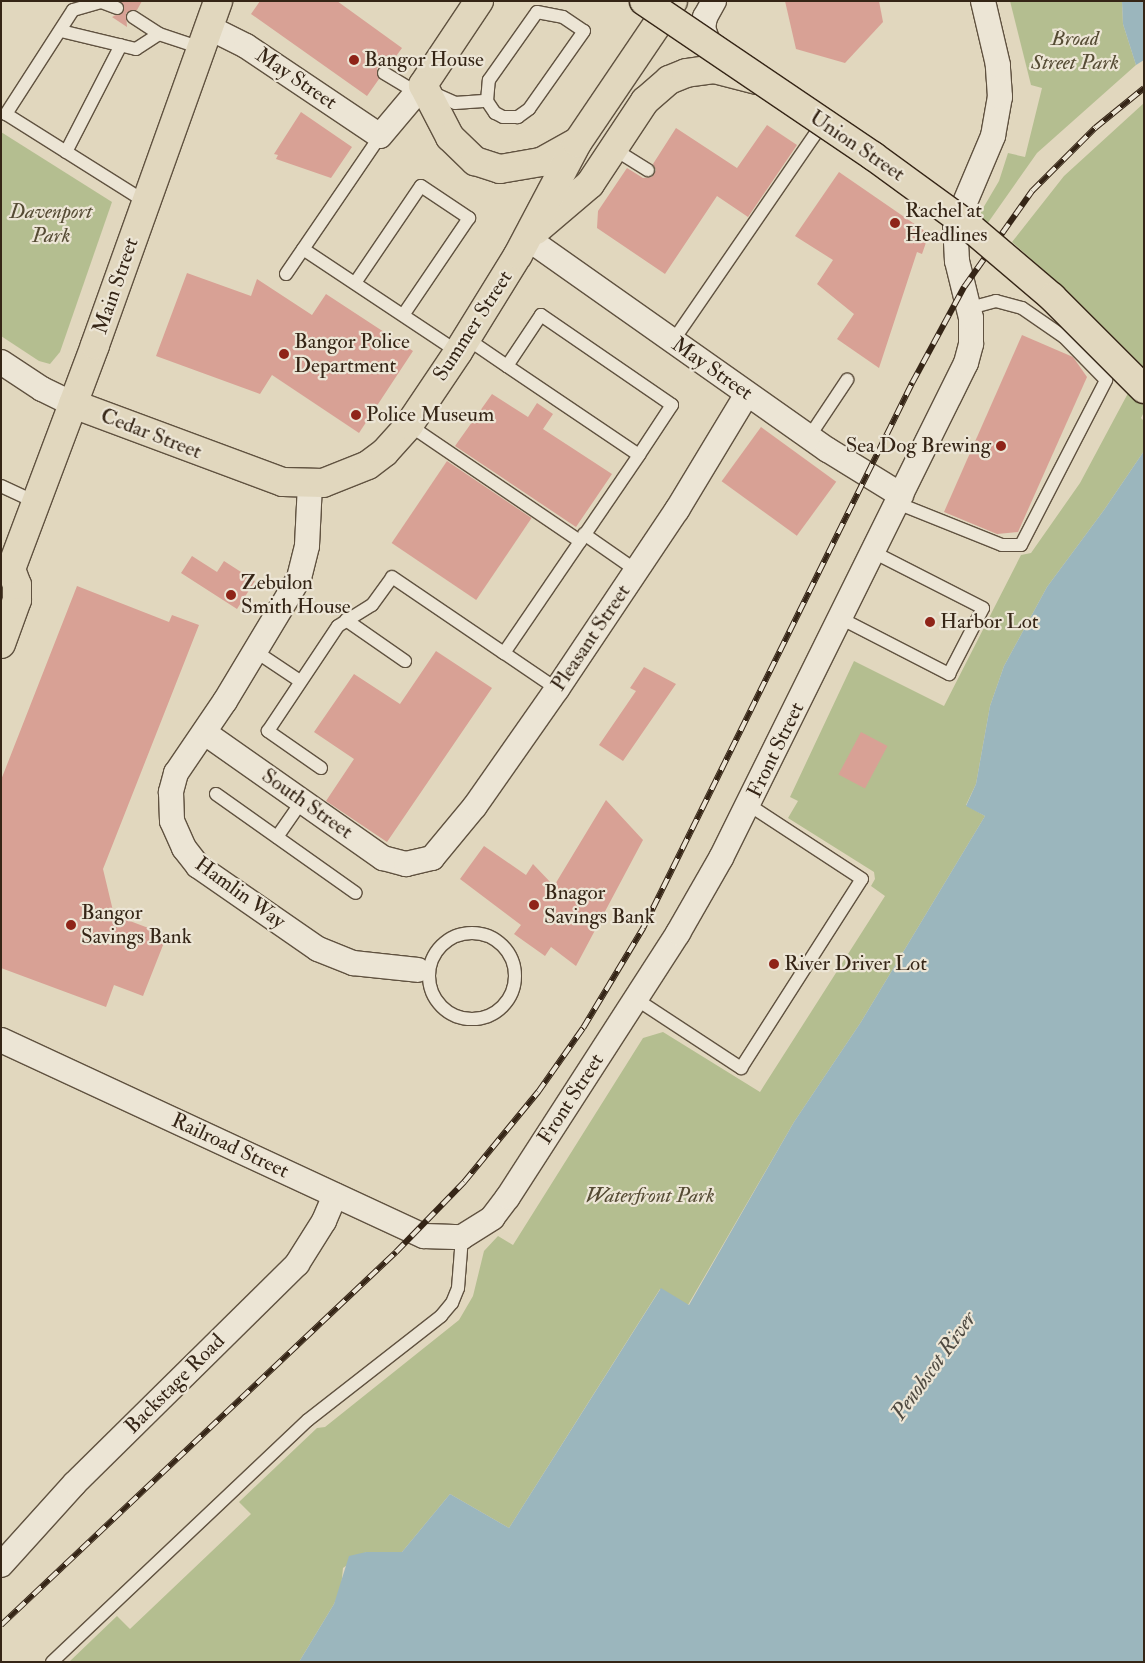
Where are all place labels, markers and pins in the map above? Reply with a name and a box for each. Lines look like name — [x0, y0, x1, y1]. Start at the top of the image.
place label: Bangor House — [364, 47, 484, 73]
marker: Bangor House — [348, 54, 360, 66]
place label: Rachel at Headlines — [905, 198, 988, 248]
marker: Rachel at Headlines — [889, 217, 901, 229]
place label: Bangor Police Department — [294, 329, 410, 379]
marker: Bangor Police Department — [278, 348, 290, 360]
place label: Police Museum — [366, 402, 494, 428]
marker: Police Museum — [350, 409, 362, 421]
place label: Sea Dog Brewing — [846, 433, 991, 459]
marker: Sea Dog Brewing — [995, 440, 1007, 452]
place label: Zebulon Smith House — [241, 570, 351, 620]
marker: Zebulon Smith House — [225, 589, 237, 601]
place label: Harbor Lot — [940, 609, 1039, 635]
marker: Harbor Lot — [924, 616, 936, 628]
place label: Bnagor Savings Bank — [544, 880, 655, 930]
marker: Bnagor Savings Bank — [528, 899, 540, 911]
place label: Bangor Savings Bank — [81, 900, 192, 950]
marker: Bangor Savings Bank — [65, 919, 77, 931]
place label: River Driver Lot — [784, 951, 927, 977]
marker: River Driver Lot — [768, 958, 780, 970]

